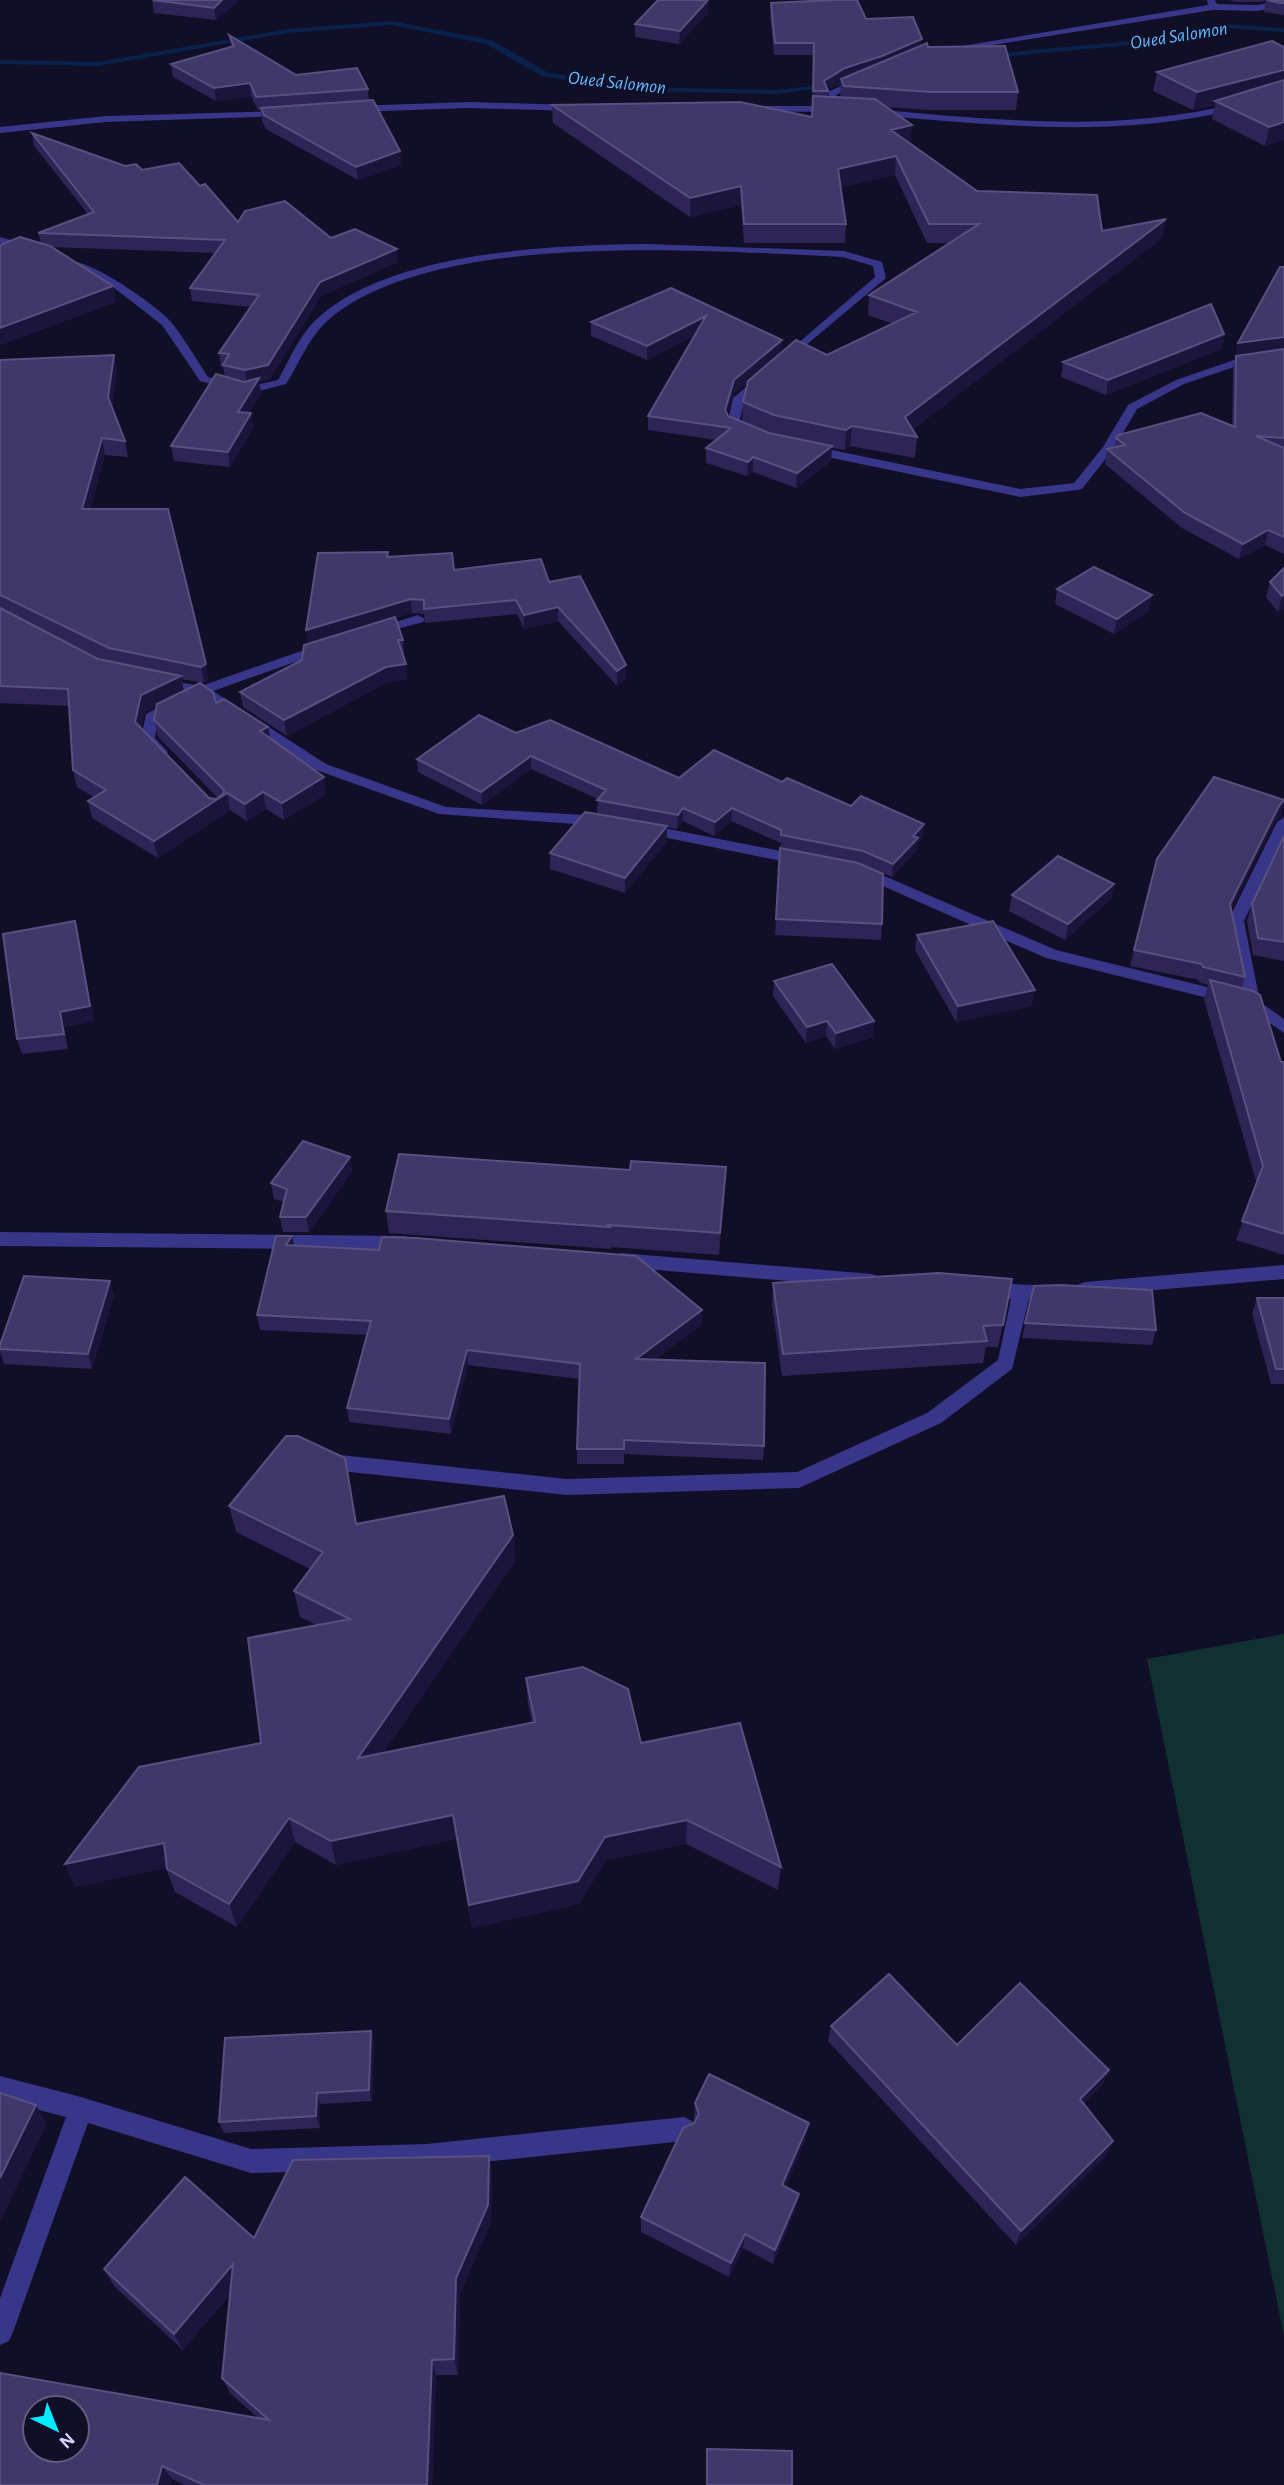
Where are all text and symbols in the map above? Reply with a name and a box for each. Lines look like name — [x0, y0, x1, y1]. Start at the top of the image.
water label: Oued Salomon — [1129, 19, 1229, 53]
water label: Oued Salomon — [567, 68, 667, 98]
north arrow — [21, 2394, 91, 2464]
text: N — [55, 2429, 78, 2452]

